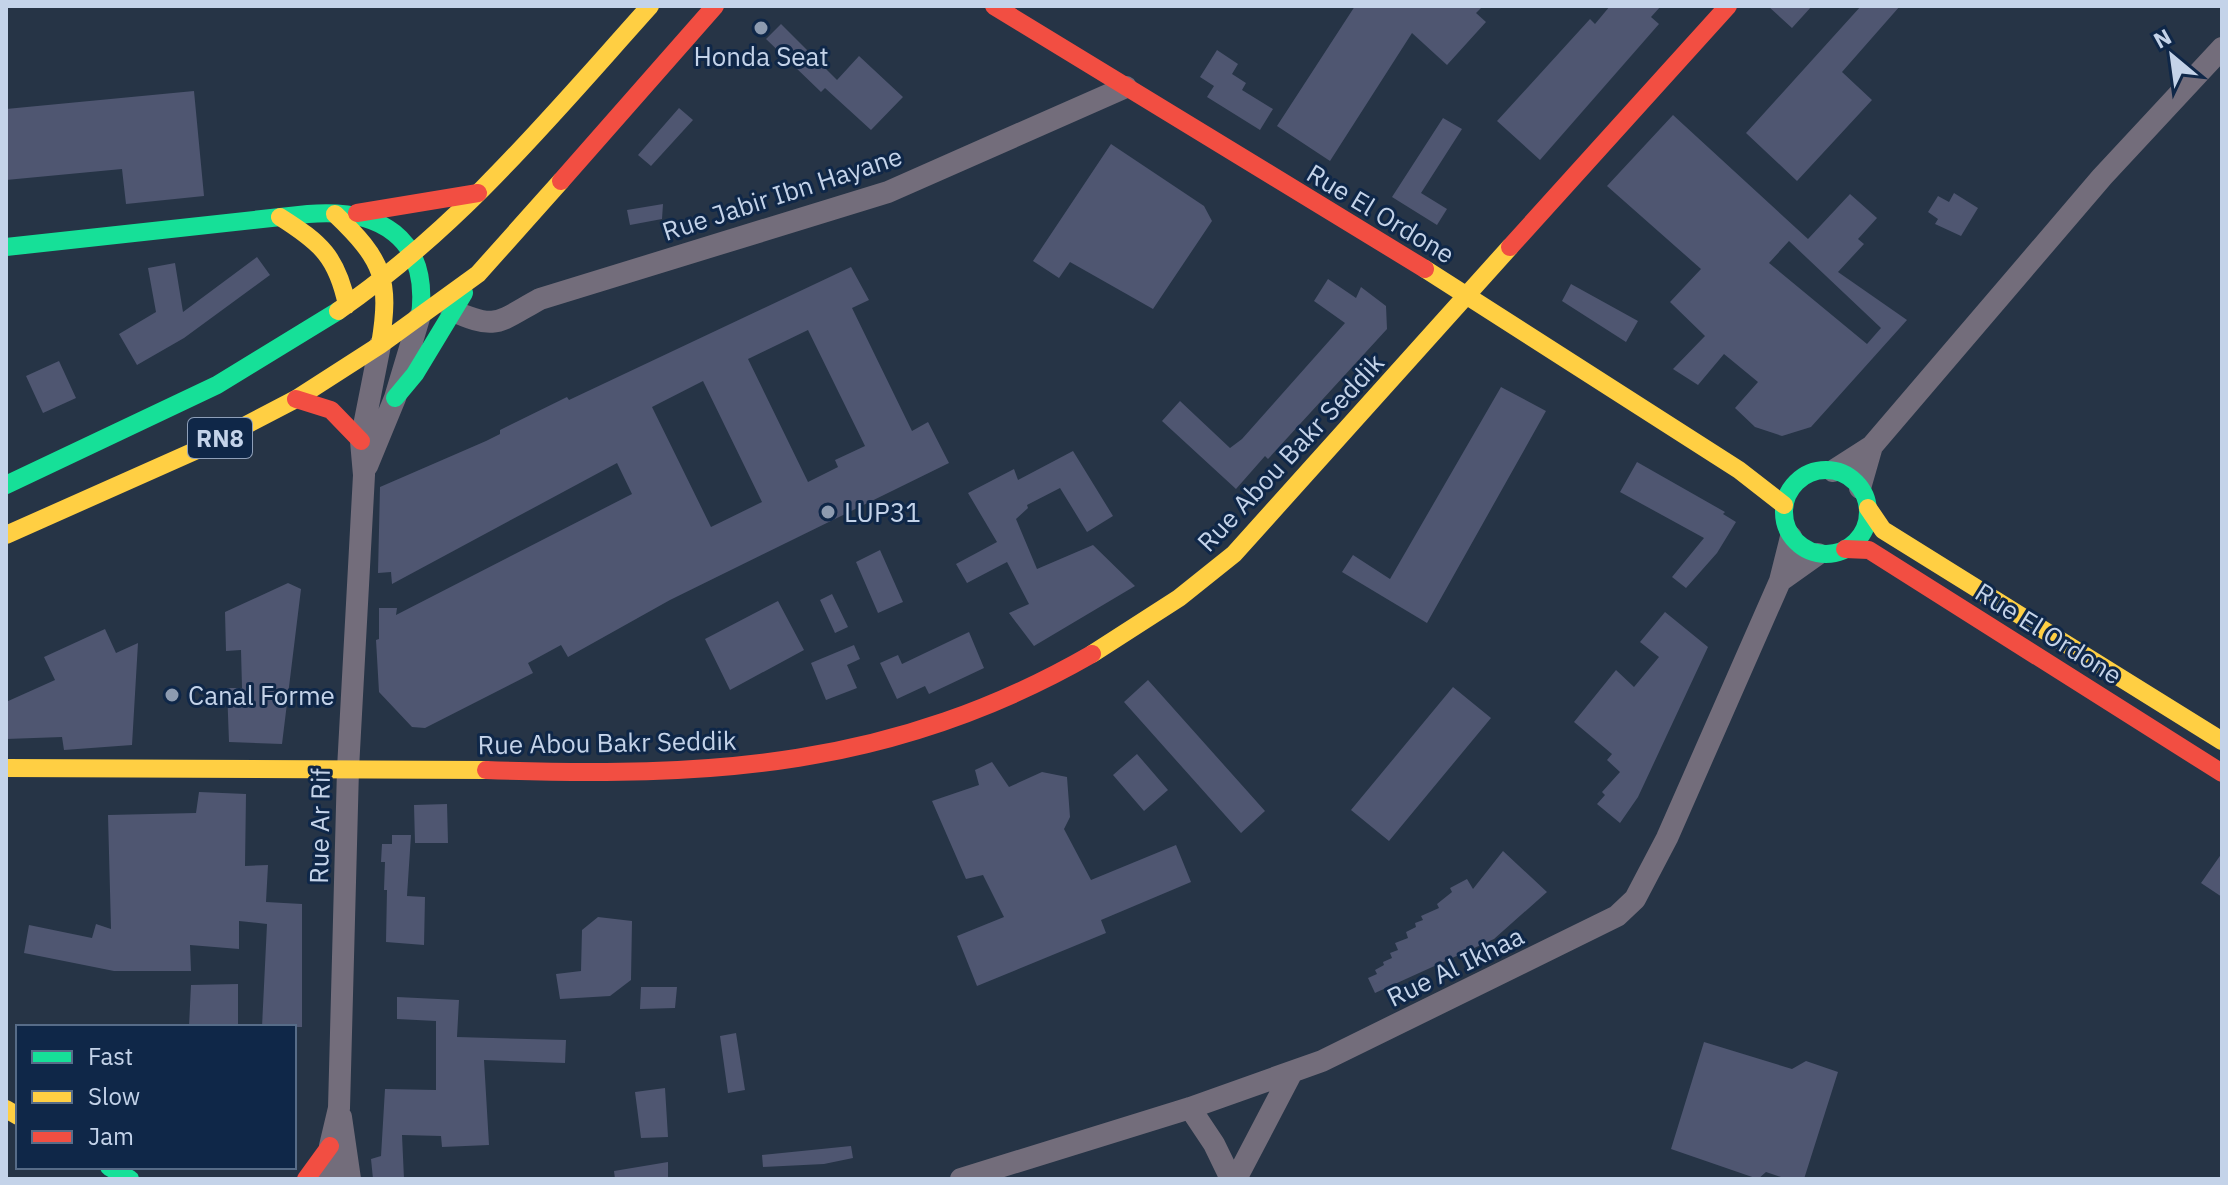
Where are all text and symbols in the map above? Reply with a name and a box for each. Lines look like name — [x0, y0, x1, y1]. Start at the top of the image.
north arrow — [2132, 16, 2212, 96]
marker: Honda Seat — [752, 19, 770, 37]
text: N — [2148, 22, 2176, 55]
place label: Honda Seat — [693, 39, 829, 73]
street label: Rue Jabir Ibn Hayane — [658, 138, 906, 248]
street label: Rue El Ordone — [1301, 156, 1461, 270]
street label: Rue Abou Bakr Seddik — [1189, 345, 1391, 558]
road number: RN8 — [188, 418, 252, 458]
place label: LUP31 — [844, 495, 921, 529]
marker: LUP31 — [819, 503, 837, 521]
street label: Rue El Ordone — [1969, 574, 2129, 692]
place label: Canal Forme — [188, 678, 335, 712]
marker: Canal Forme — [163, 686, 181, 704]
street label: Rue Abou Bakr Seddik — [477, 723, 737, 761]
street label: Rue Ar Rif — [301, 768, 337, 884]
street label: Rue Al Ikhaa — [1381, 918, 1529, 1014]
legend — [16, 1025, 296, 1169]
text: Fast — [88, 1040, 133, 1072]
text: Slow — [88, 1080, 140, 1112]
text: Jam — [88, 1120, 134, 1152]

